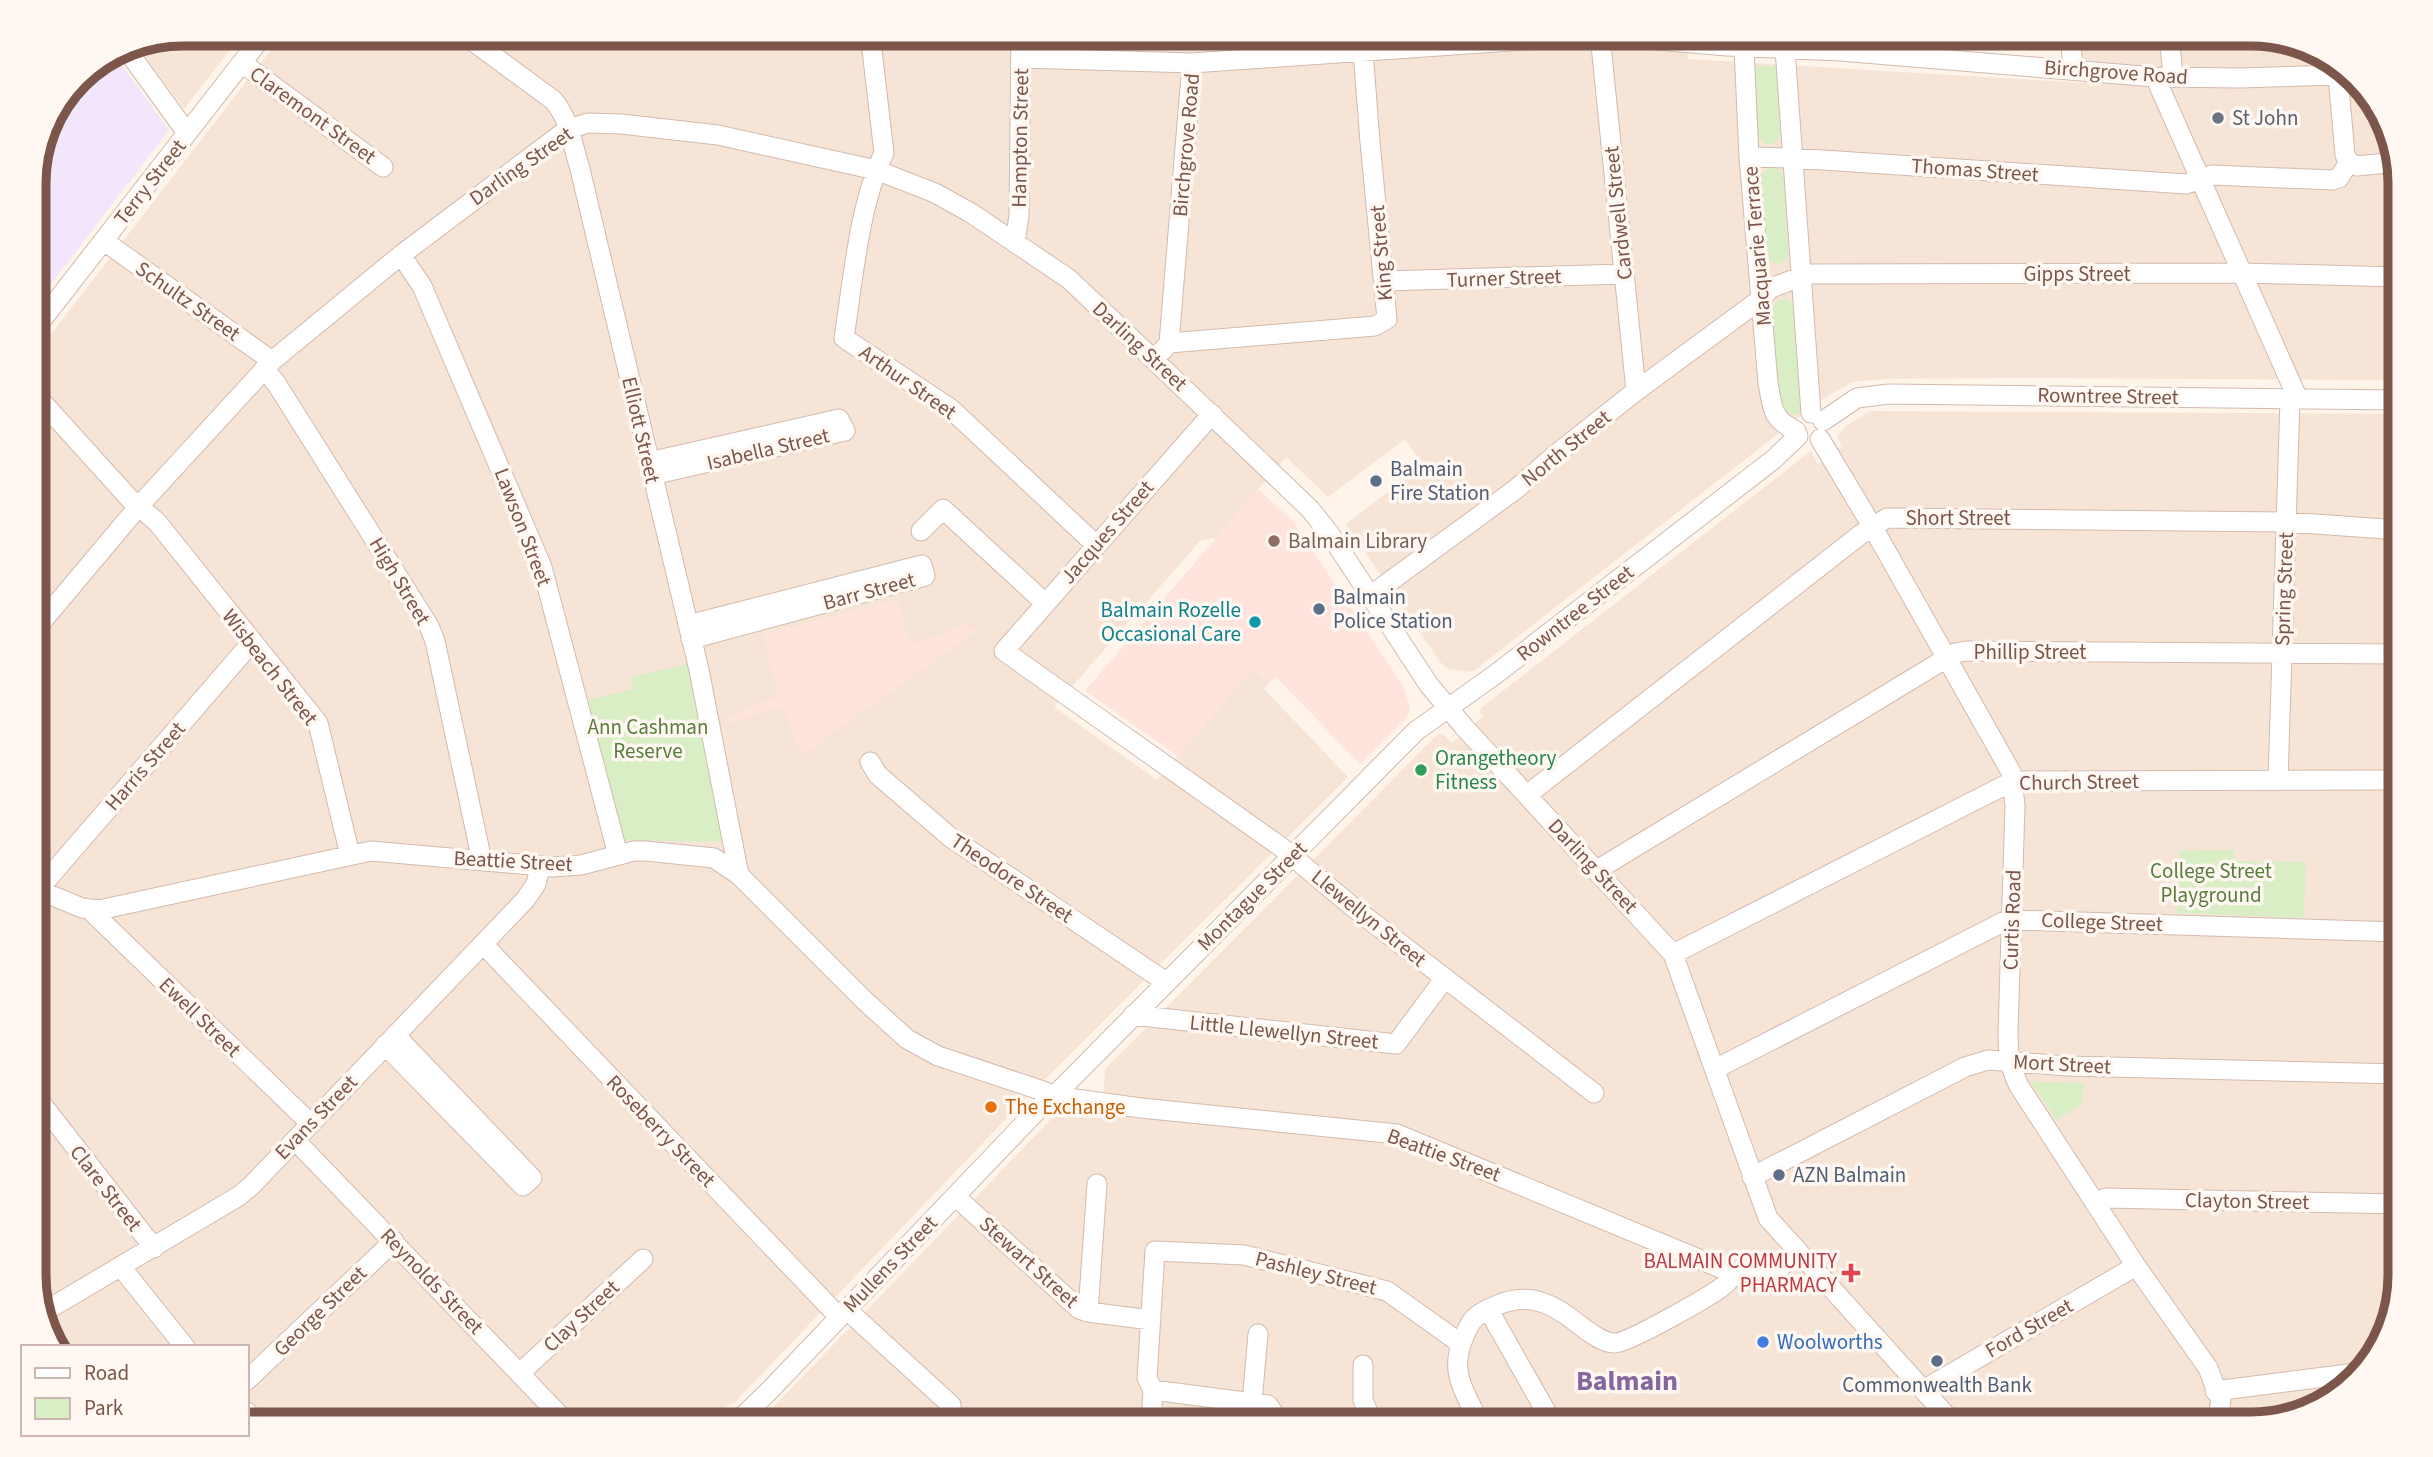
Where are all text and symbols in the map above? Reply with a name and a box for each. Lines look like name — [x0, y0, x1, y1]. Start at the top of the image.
street label: Birchgrove Road — [2043, 52, 2189, 92]
street label: Claremont Street — [244, 59, 382, 171]
street label: Hampton Street — [1004, 68, 1036, 208]
street label: Birchgrove Road — [1165, 72, 1207, 218]
place label: St John — [2232, 103, 2298, 133]
marker: St John — [2210, 110, 2226, 126]
street label: Darling Street — [463, 119, 579, 213]
street label: Terry Street — [107, 133, 193, 231]
street label: Cardwell Street — [1596, 145, 1640, 281]
street label: Thomas Street — [1910, 151, 2040, 189]
street label: Macquarie Terrace — [1735, 165, 1779, 327]
street label: King Street — [1362, 204, 1400, 302]
street label: Schultz Street — [129, 254, 247, 348]
street label: Gipps Street — [2024, 259, 2131, 289]
street label: Turner Street — [1446, 261, 1562, 295]
street label: Darling Street — [1086, 294, 1194, 398]
street label: Arthur Street — [853, 337, 963, 427]
street label: Elliott Street — [614, 374, 668, 486]
street label: Rowntree Street — [2037, 380, 2179, 412]
street label: North Street — [1515, 402, 1617, 494]
street label: Isabella Street — [704, 420, 832, 478]
place label: Balmain Fire Station — [1390, 454, 1490, 508]
street label: Lawson Street — [487, 464, 559, 590]
marker: Balmain Fire Station — [1368, 473, 1384, 489]
street label: Jacques Street — [1053, 474, 1161, 590]
street label: Short Street — [1905, 503, 2011, 533]
place label: Balmain Library — [1288, 526, 1427, 556]
street label: High Street — [362, 531, 438, 631]
street label: Spring Street — [2267, 531, 2301, 647]
marker: Balmain Library — [1266, 533, 1282, 549]
street label: Rowntree Street — [1510, 558, 1640, 668]
street label: Barr Street — [820, 564, 918, 618]
place label: Balmain Police Station — [1333, 582, 1453, 636]
place label: Balmain Rozelle Occasional Care — [1101, 595, 1241, 649]
marker: Balmain Police Station — [1311, 601, 1327, 617]
street label: Wisbeach Street — [215, 602, 325, 732]
marker: Balmain Rozelle Occasional Care — [1247, 614, 1263, 630]
street label: Phillip Street — [1974, 637, 2086, 667]
park label: Ann Cashman Reserve — [588, 712, 708, 766]
street label: Harris Street — [98, 715, 192, 817]
place label: Orangetheory Fitness — [1435, 743, 1556, 797]
marker: Orangetheory Fitness — [1413, 762, 1429, 778]
street label: Church Street — [2019, 766, 2139, 798]
street label: Darling Street — [1541, 812, 1645, 920]
street label: Theodore Street — [945, 826, 1079, 930]
street label: Montague Street — [1190, 834, 1314, 958]
street label: Beattie Street — [453, 843, 573, 879]
park label: College Street Playground — [2150, 856, 2272, 910]
street label: Llewellyn Street — [1305, 862, 1433, 974]
street label: Curtis Road — [1995, 869, 2029, 971]
street label: College Street — [2041, 905, 2163, 939]
street label: Ewell Street — [152, 970, 248, 1064]
street label: Little Llewellyn Street — [1188, 1007, 1380, 1057]
street label: Mort Street — [2012, 1046, 2112, 1082]
street label: Evans Street — [268, 1068, 364, 1166]
street label: Roseberry Street — [599, 1068, 723, 1194]
place label: The Exchange — [1005, 1092, 1126, 1122]
marker: The Exchange — [983, 1099, 999, 1115]
street label: Beattie Street — [1383, 1121, 1505, 1189]
street label: Clare Street — [63, 1138, 149, 1238]
place label: AZN Balmain — [1793, 1160, 1906, 1190]
marker: AZN Balmain — [1771, 1167, 1787, 1183]
street label: Clayton Street — [2185, 1185, 2309, 1217]
street label: Mullens Street — [836, 1209, 944, 1319]
street label: Stewart Street — [973, 1209, 1085, 1315]
street label: Reynolds Street — [373, 1221, 491, 1341]
street label: Pashley Street — [1252, 1243, 1380, 1303]
place label: BALMAIN COMMUNITY PHARMACY — [1644, 1246, 1838, 1300]
street label: George Street — [267, 1259, 373, 1363]
marker: BALMAIN COMMUNITY PHARMACY — [1843, 1265, 1859, 1281]
street label: Clay Street — [536, 1273, 626, 1359]
street label: Ford Street — [1979, 1291, 2079, 1365]
place label: Woolworths — [1777, 1327, 1883, 1357]
marker: Woolworths — [1755, 1334, 1771, 1350]
legend — [21, 1345, 248, 1436]
marker: Commonwealth Bank — [1929, 1353, 1945, 1369]
text: Road — [84, 1358, 129, 1388]
district label: Balmain — [1576, 1361, 1678, 1401]
place label: Commonwealth Bank — [1842, 1370, 2032, 1400]
text: Park — [84, 1393, 124, 1423]

